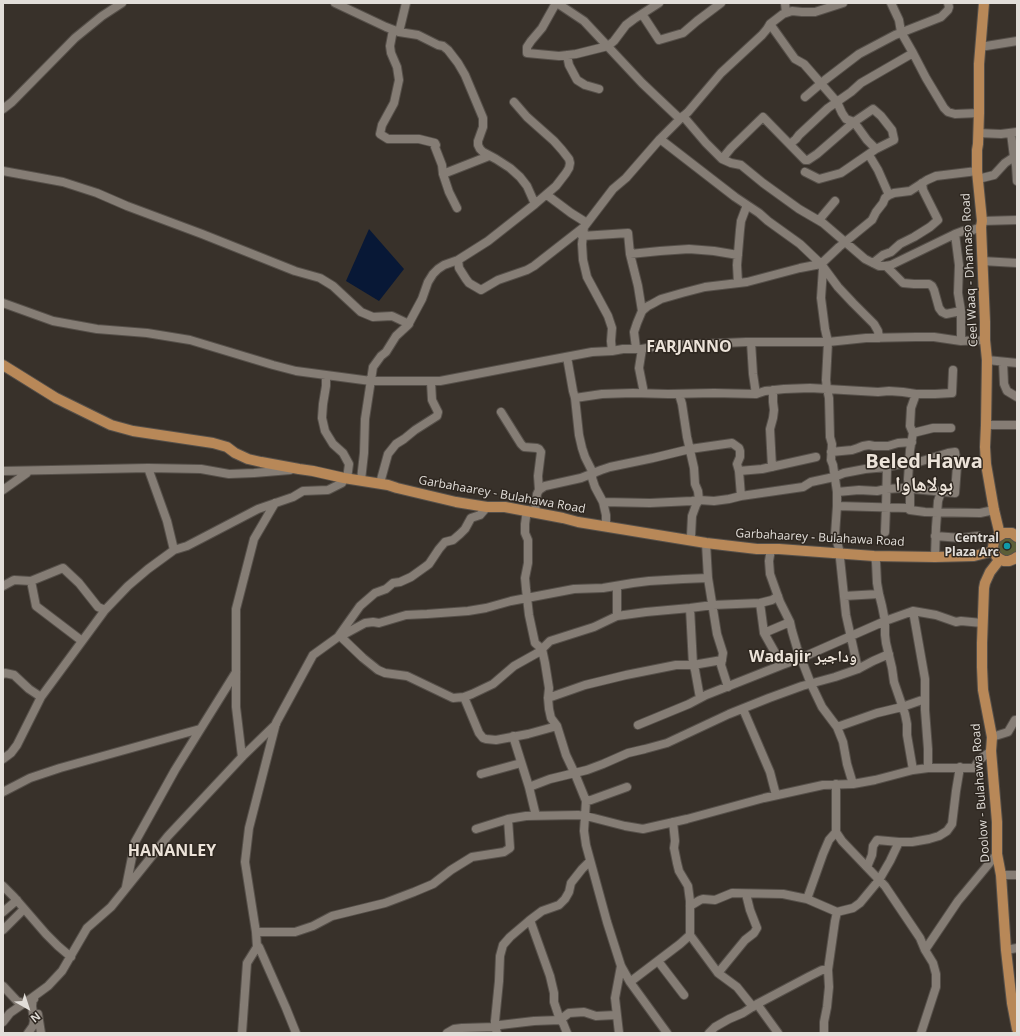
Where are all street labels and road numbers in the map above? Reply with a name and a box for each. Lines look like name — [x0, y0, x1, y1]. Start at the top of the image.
street label: Ceel Waaq - Dhamaso Road — [959, 193, 981, 347]
street label: Garbahaarey - Bulahawa Road — [417, 473, 587, 517]
street label: Garbahaarey - Bulahawa Road — [735, 526, 905, 550]
street label: Doolow - Bulahawa Road — [969, 723, 993, 863]

